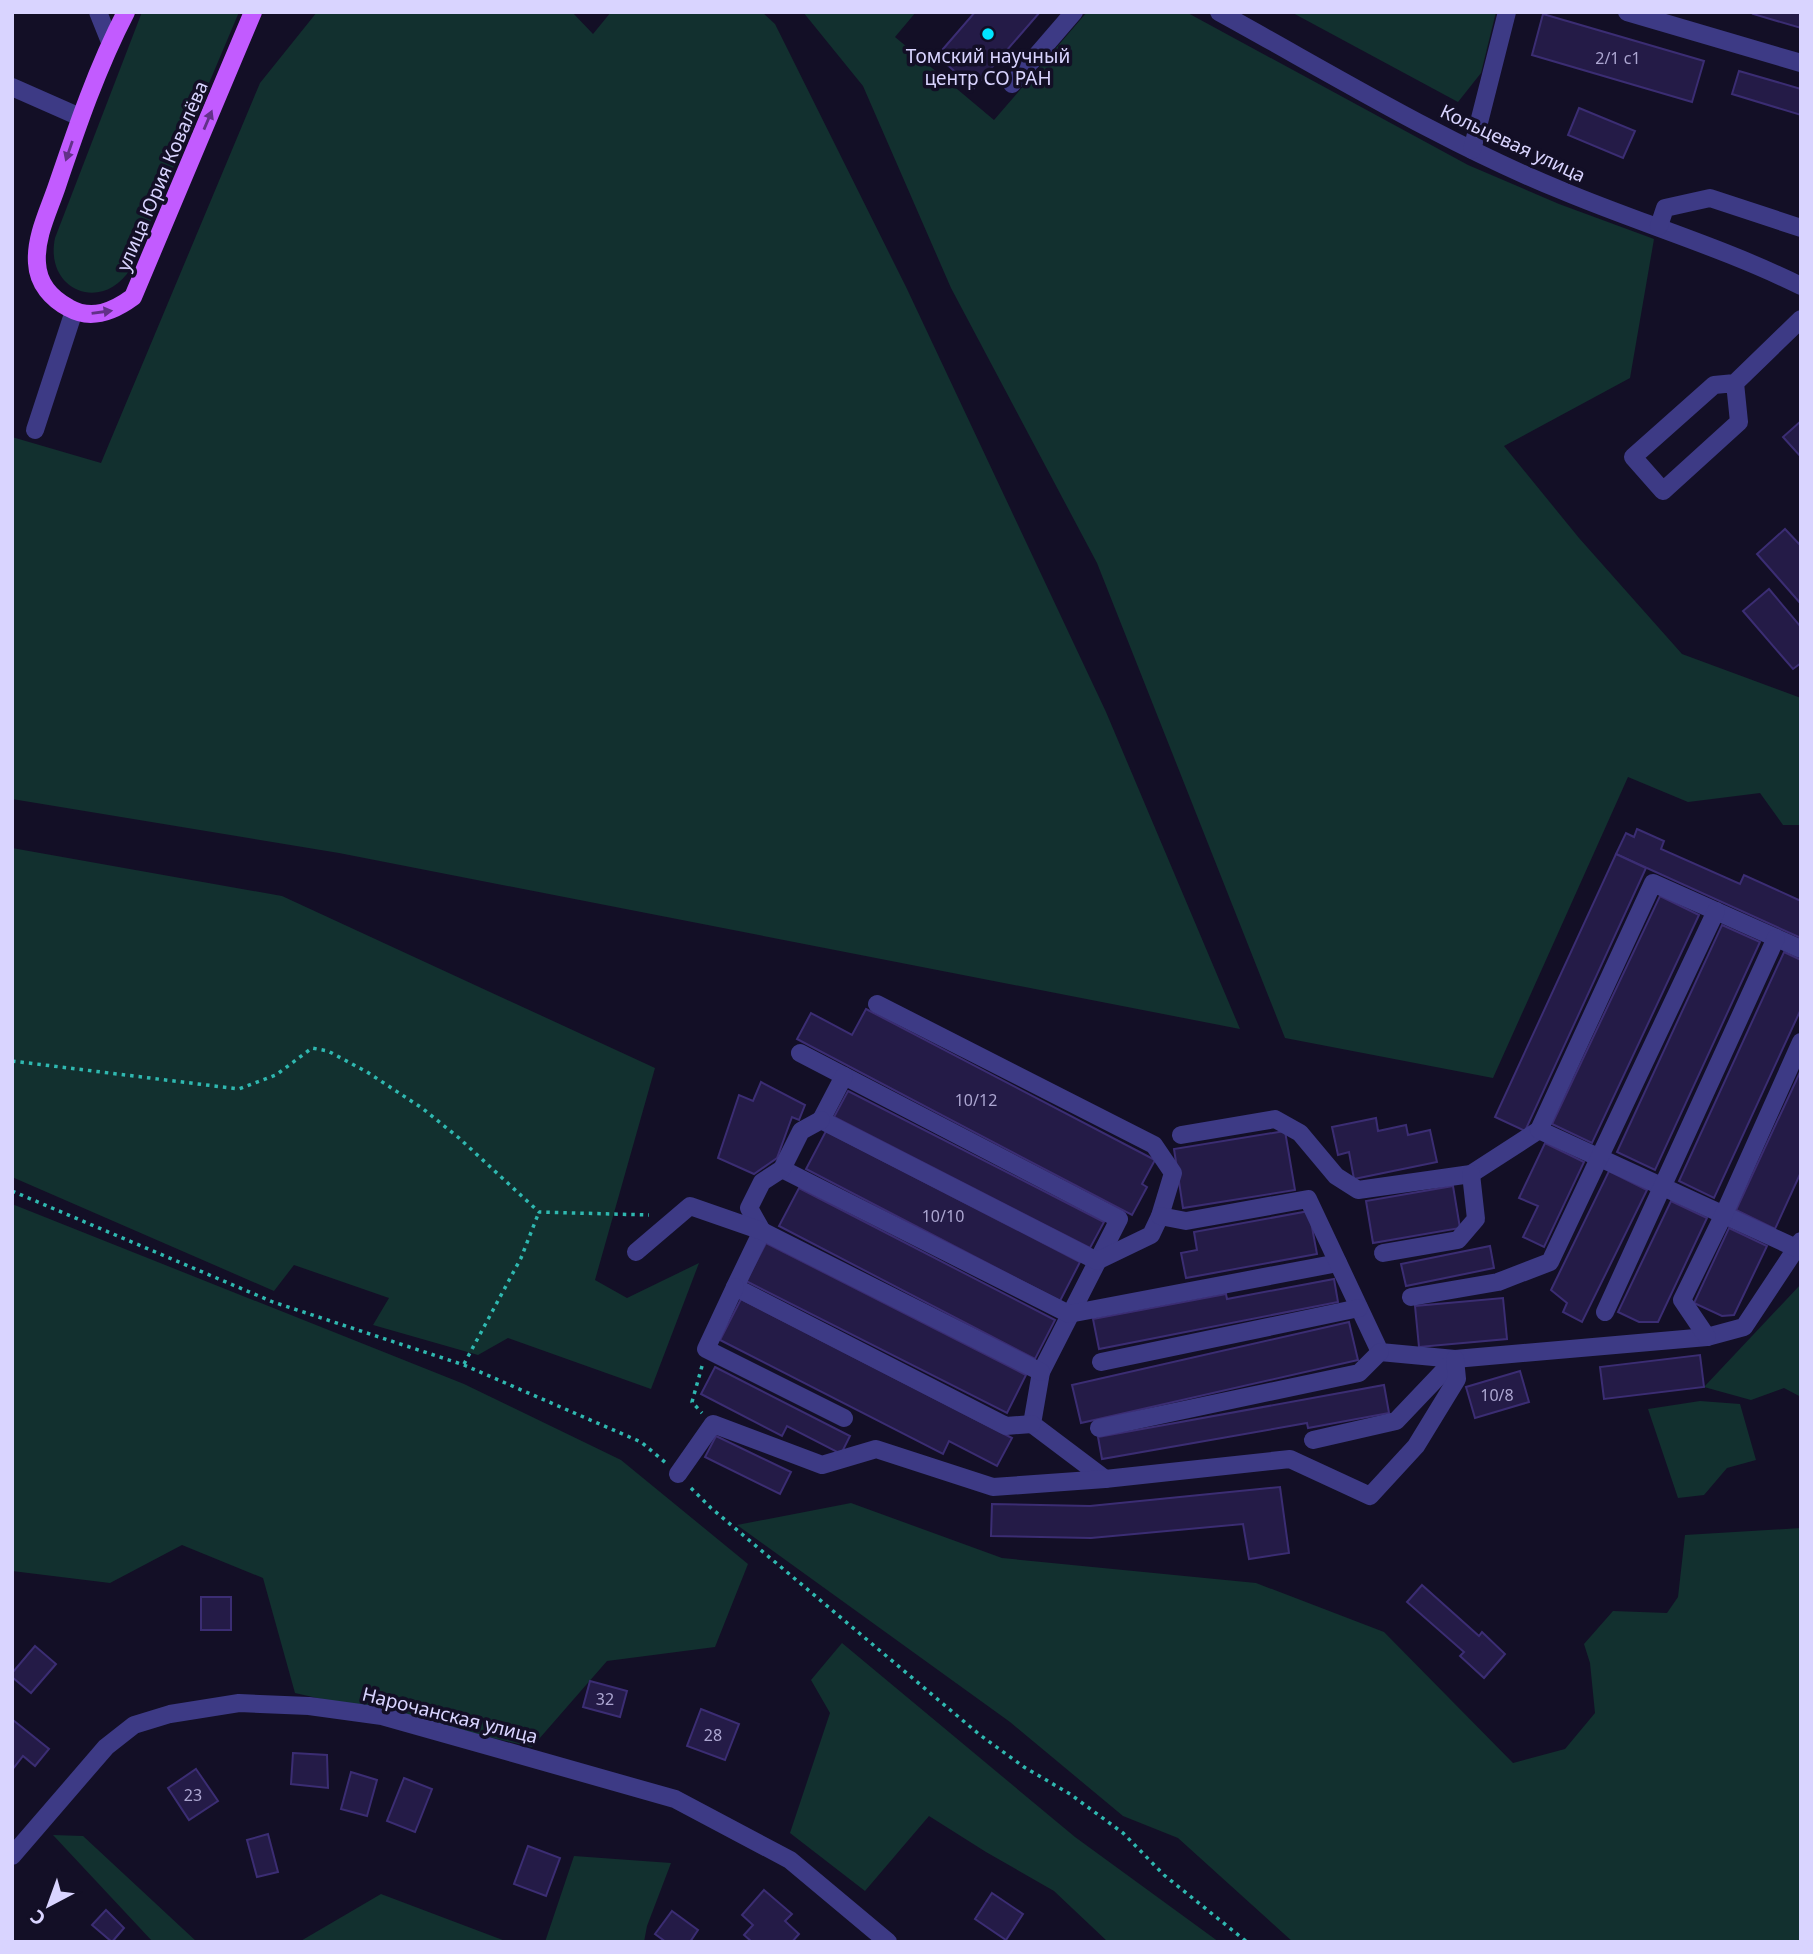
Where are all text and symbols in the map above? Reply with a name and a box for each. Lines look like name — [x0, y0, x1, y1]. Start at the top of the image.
marker: Томский научный центр СО РАН — [980, 26, 996, 42]
place label: Томский научный центр СО РАН — [906, 43, 1070, 91]
house number: 2/1 с1 — [1595, 47, 1641, 69]
street label: улица Юрия Ковалёва — [110, 77, 214, 275]
street label: Кольцевая улица — [1436, 98, 1590, 188]
one-way arrow — [203, 110, 214, 131]
one-way arrow — [63, 141, 74, 162]
one-way arrow — [91, 306, 113, 317]
house number: 10/12 — [955, 1089, 997, 1111]
house number: 10/10 — [922, 1205, 964, 1227]
house number: 10/8 — [1480, 1384, 1514, 1406]
street label: Нарочанская улица — [359, 1681, 541, 1749]
house number: 32 — [596, 1688, 614, 1710]
house number: 28 — [704, 1724, 722, 1746]
house number: 23 — [184, 1784, 202, 1806]
north arrow — [14, 1870, 84, 1940]
text: С — [25, 1904, 51, 1932]

